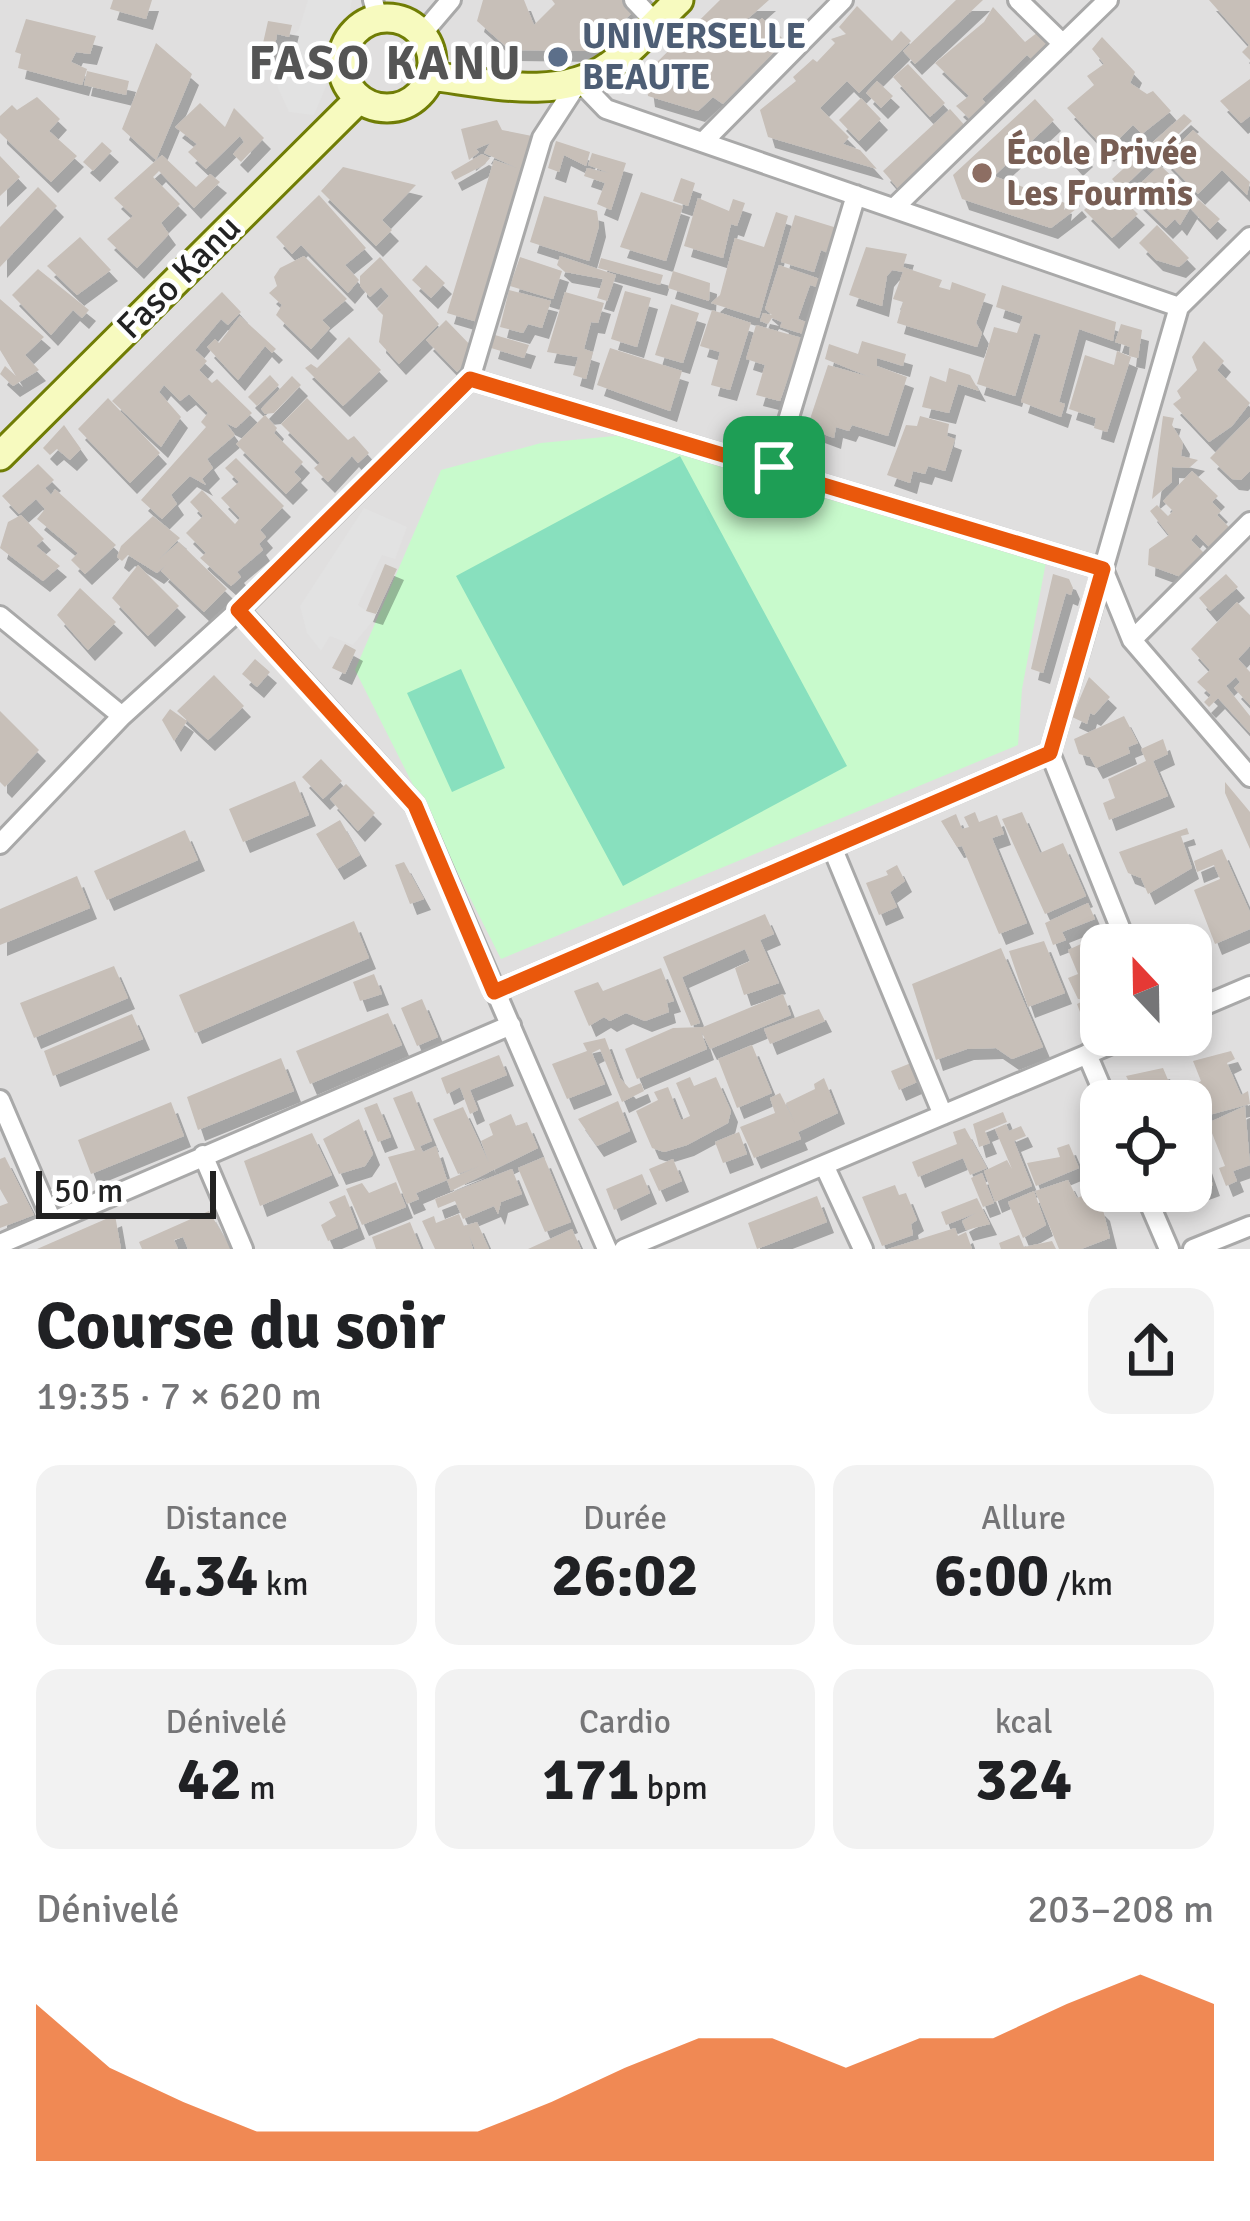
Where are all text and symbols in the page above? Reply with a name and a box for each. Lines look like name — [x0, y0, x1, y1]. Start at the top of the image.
place label: UNIVERSELLE BEAUTE — [582, 14, 806, 100]
district label: FASO KANU — [248, 34, 524, 93]
marker: UNIVERSELLE BEAUTE — [545, 44, 571, 70]
place label: École Privée Les Fourmis — [1006, 129, 1197, 216]
marker: École Privée Les Fourmis — [969, 160, 995, 186]
street label: Faso Kanu — [107, 205, 251, 349]
pin — [723, 416, 825, 518]
icon: arrive — [741, 434, 807, 500]
north arrow — [1080, 924, 1212, 1056]
map controls — [1080, 924, 1212, 1212]
button: locate — [1080, 1080, 1212, 1212]
scale bar — [36, 1165, 216, 1218]
text: 50 m — [54, 1171, 123, 1212]
text: Course du soir — [36, 1286, 445, 1367]
button: share — [1088, 1288, 1214, 1414]
text: 19:35 · 7 × 620 m — [36, 1372, 322, 1420]
text: Distance — [165, 1498, 288, 1539]
text: Durée — [583, 1498, 667, 1539]
text: Allure — [981, 1498, 1066, 1539]
text: 4.34 — [144, 1539, 258, 1613]
text: 26:02 — [551, 1539, 699, 1613]
text: 6:00 — [934, 1539, 1049, 1613]
text: km — [258, 1564, 309, 1605]
text: /km — [1049, 1564, 1113, 1605]
text: Dénivelé — [166, 1702, 287, 1743]
text: Cardio — [579, 1702, 671, 1743]
text: kcal — [995, 1702, 1053, 1743]
text: 42 — [177, 1743, 242, 1817]
text: 171 — [542, 1743, 639, 1817]
text: 324 — [975, 1743, 1072, 1817]
text: m — [242, 1768, 276, 1809]
text: bpm — [639, 1768, 708, 1809]
text: Dénivelé — [36, 1885, 180, 1933]
text: 203–208 m — [1027, 1885, 1214, 1933]

